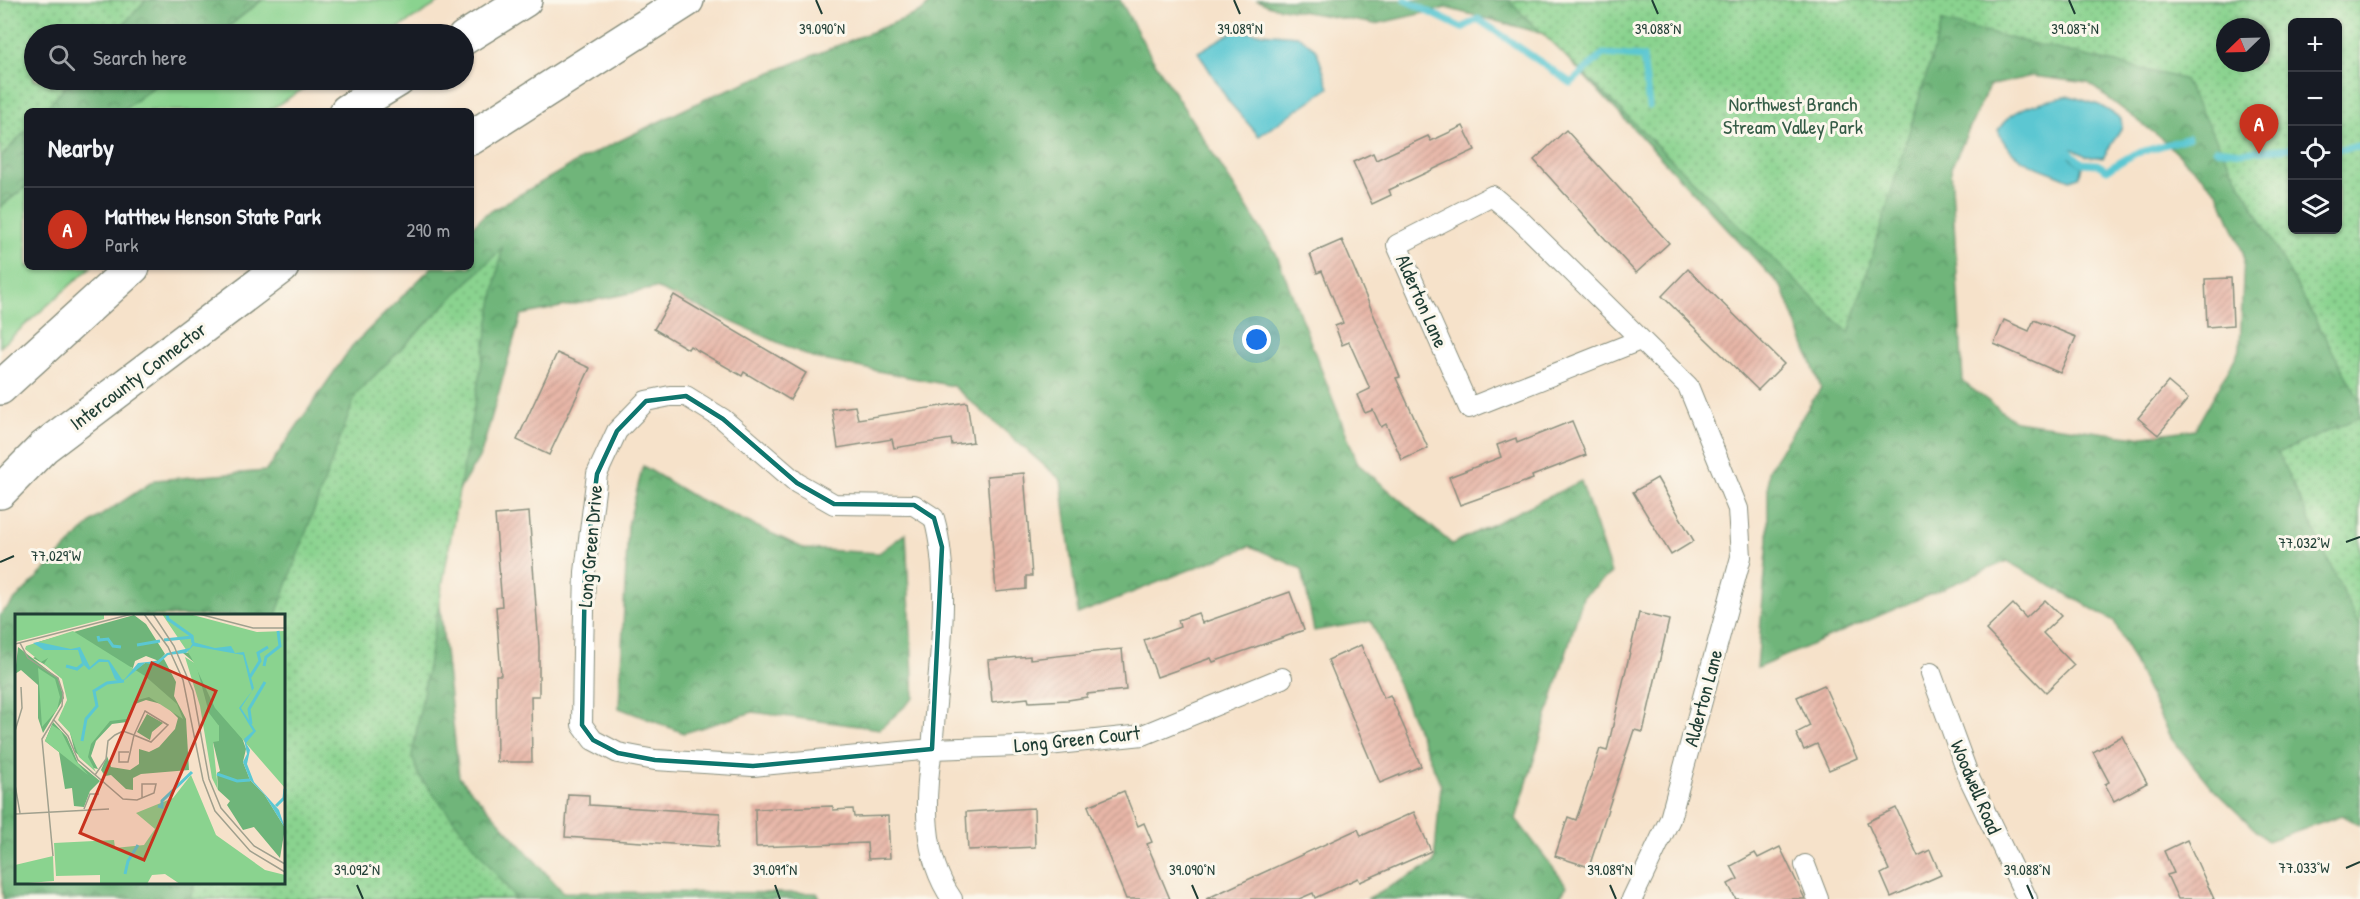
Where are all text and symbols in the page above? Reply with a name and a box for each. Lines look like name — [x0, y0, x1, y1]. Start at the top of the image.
text: 39.090°N — [799, 18, 845, 39]
text: 39.089°N — [1217, 18, 1263, 39]
text: 39.088°N — [1635, 18, 1681, 39]
text: 39.087°N — [2051, 18, 2099, 39]
north arrow — [2216, 18, 2270, 72]
map controls — [2288, 18, 2342, 234]
button: + — [2288, 18, 2342, 72]
search box — [24, 24, 474, 90]
icon: search — [45, 41, 78, 74]
text: Search here — [93, 42, 187, 72]
button: − — [2288, 72, 2342, 126]
park label: Northwest Branch Stream Valley Park — [1723, 90, 1863, 140]
pin: A — [2240, 104, 2278, 154]
button: locate — [2288, 126, 2342, 180]
text: Nearby — [48, 130, 114, 165]
button: layers — [2288, 180, 2342, 234]
text: Matthew Henson State Park — [105, 201, 321, 231]
text: A — [63, 216, 72, 243]
text: 290 m — [406, 216, 450, 243]
text: Park — [105, 231, 138, 258]
street label: Alderton Lane — [1390, 250, 1455, 352]
street label: Intercounty Connector — [64, 315, 212, 436]
your location — [1242, 325, 1271, 354]
street label: Long Green Drive — [571, 484, 608, 608]
text: 77.032°W — [2278, 532, 2330, 553]
text: 77.029°W — [31, 545, 82, 566]
inset map — [15, 614, 285, 884]
street label: Alderton Lane — [1677, 646, 1728, 749]
street label: Long Green Court — [1013, 718, 1142, 759]
street label: Woodwell Road — [1945, 736, 2008, 838]
text: 77.033°W — [2279, 857, 2330, 878]
text: 39.092°N — [334, 859, 380, 880]
text: 39.091°N — [753, 859, 797, 880]
text: 39.090°N — [1169, 859, 1215, 880]
text: 39.089°N — [1587, 859, 1633, 880]
text: 39.088°N — [2004, 859, 2050, 880]

